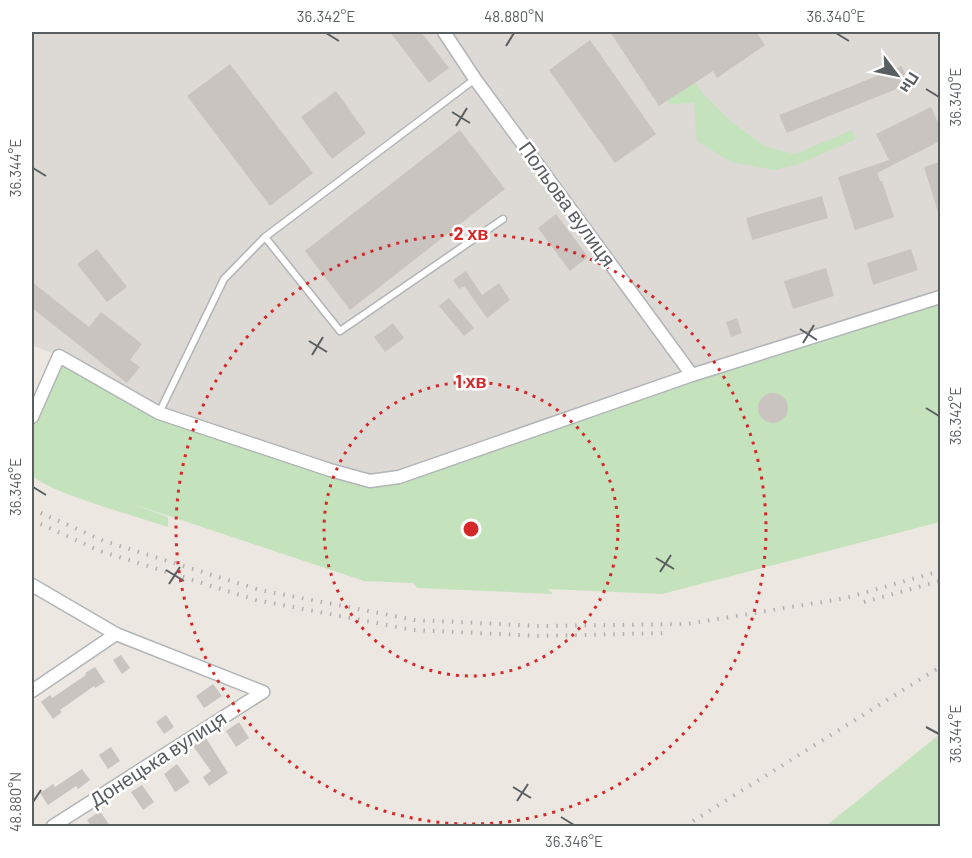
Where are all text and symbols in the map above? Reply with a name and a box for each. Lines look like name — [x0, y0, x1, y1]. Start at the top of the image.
text: 36.342°E — [297, 7, 355, 25]
text: 48.880°N — [484, 7, 544, 25]
text: 36.340°E — [807, 7, 865, 25]
north arrow — [867, 45, 927, 105]
text: 36.340°E — [946, 68, 964, 126]
text: Пн — [896, 69, 924, 97]
street label: Польова вулиця — [514, 136, 621, 271]
text: 36.344°E — [6, 139, 24, 197]
text: 2 хв — [454, 222, 488, 244]
text: 1 хв — [455, 370, 487, 392]
text: 36.342°E — [946, 387, 964, 445]
text: 36.346°E — [6, 458, 24, 516]
centre of rings — [461, 519, 481, 539]
street label: Донецька вулиця — [85, 705, 230, 811]
text: 36.344°E — [946, 705, 964, 763]
text: 48.880°N — [6, 772, 24, 832]
text: 36.346°E — [545, 832, 603, 850]

